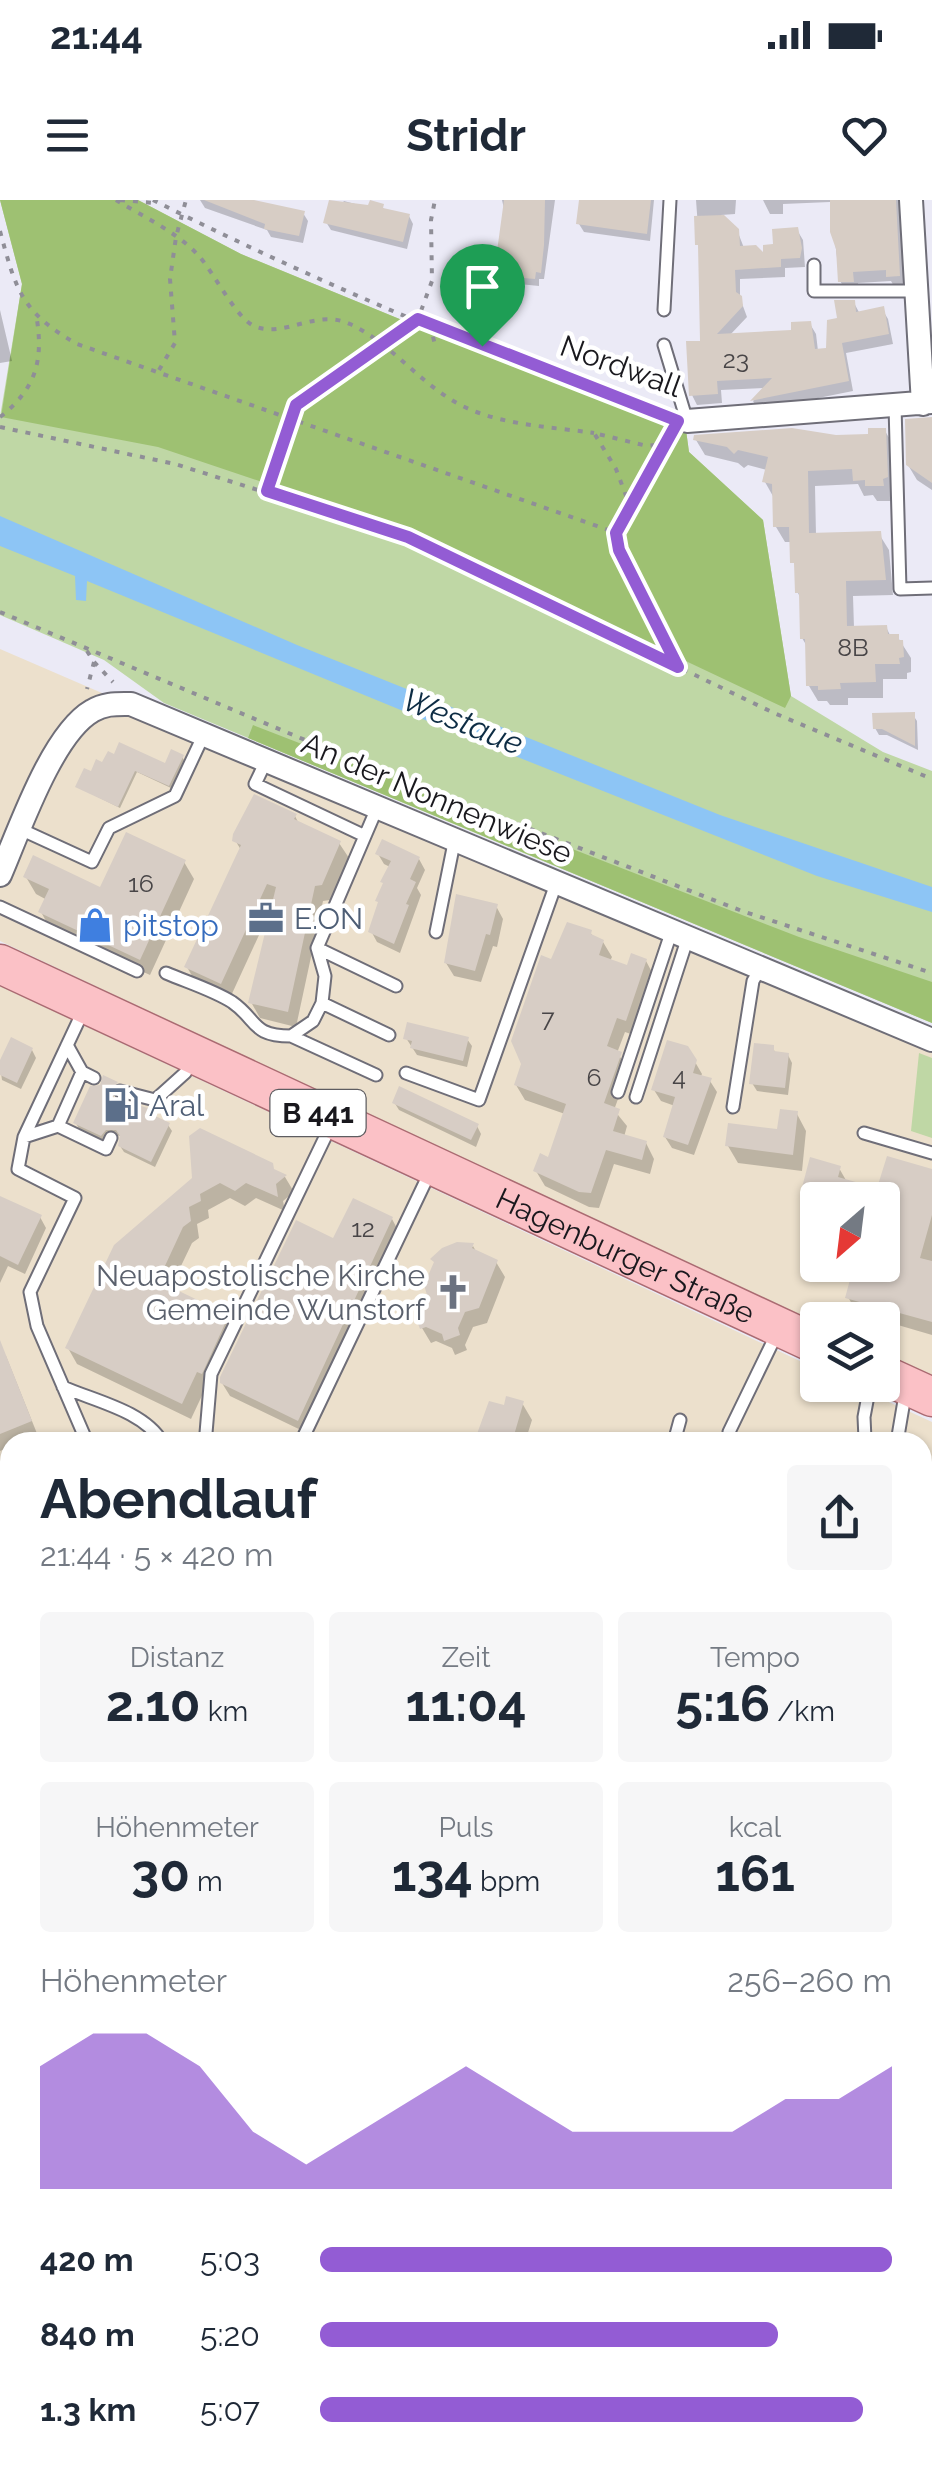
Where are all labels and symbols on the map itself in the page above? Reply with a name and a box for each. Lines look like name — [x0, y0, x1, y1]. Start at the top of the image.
pin — [440, 244, 525, 347]
street label: Nordwall — [556, 328, 687, 404]
house number: 23 — [723, 344, 749, 374]
house number: 8B — [837, 632, 869, 662]
water label: Westaue — [397, 680, 529, 762]
street label: An der Nonnenwiese — [297, 725, 577, 871]
house number: 16 — [128, 868, 154, 898]
office icon: E.ON — [247, 899, 285, 937]
place label: E.ON — [294, 901, 363, 936]
shop icon: pitstop — [76, 906, 114, 944]
place label: pitstop — [123, 908, 219, 943]
house number: 7 — [541, 1003, 555, 1033]
house number: 4 — [672, 1061, 686, 1091]
house number: 6 — [586, 1062, 602, 1092]
fuel station icon: Aral — [102, 1086, 140, 1124]
place label: Aral — [149, 1088, 205, 1123]
road number: B 441 — [270, 1090, 366, 1136]
street label: Hagenburger Straße — [491, 1180, 760, 1331]
north arrow — [800, 1182, 900, 1282]
house number: 12 — [351, 1213, 375, 1243]
place label: Neuapostolische Kirche Gemeinde Wunstorf — [96, 1258, 426, 1327]
church icon: Neuapostolische Kirche Gemeinde Wunstorf — [434, 1273, 472, 1311]

